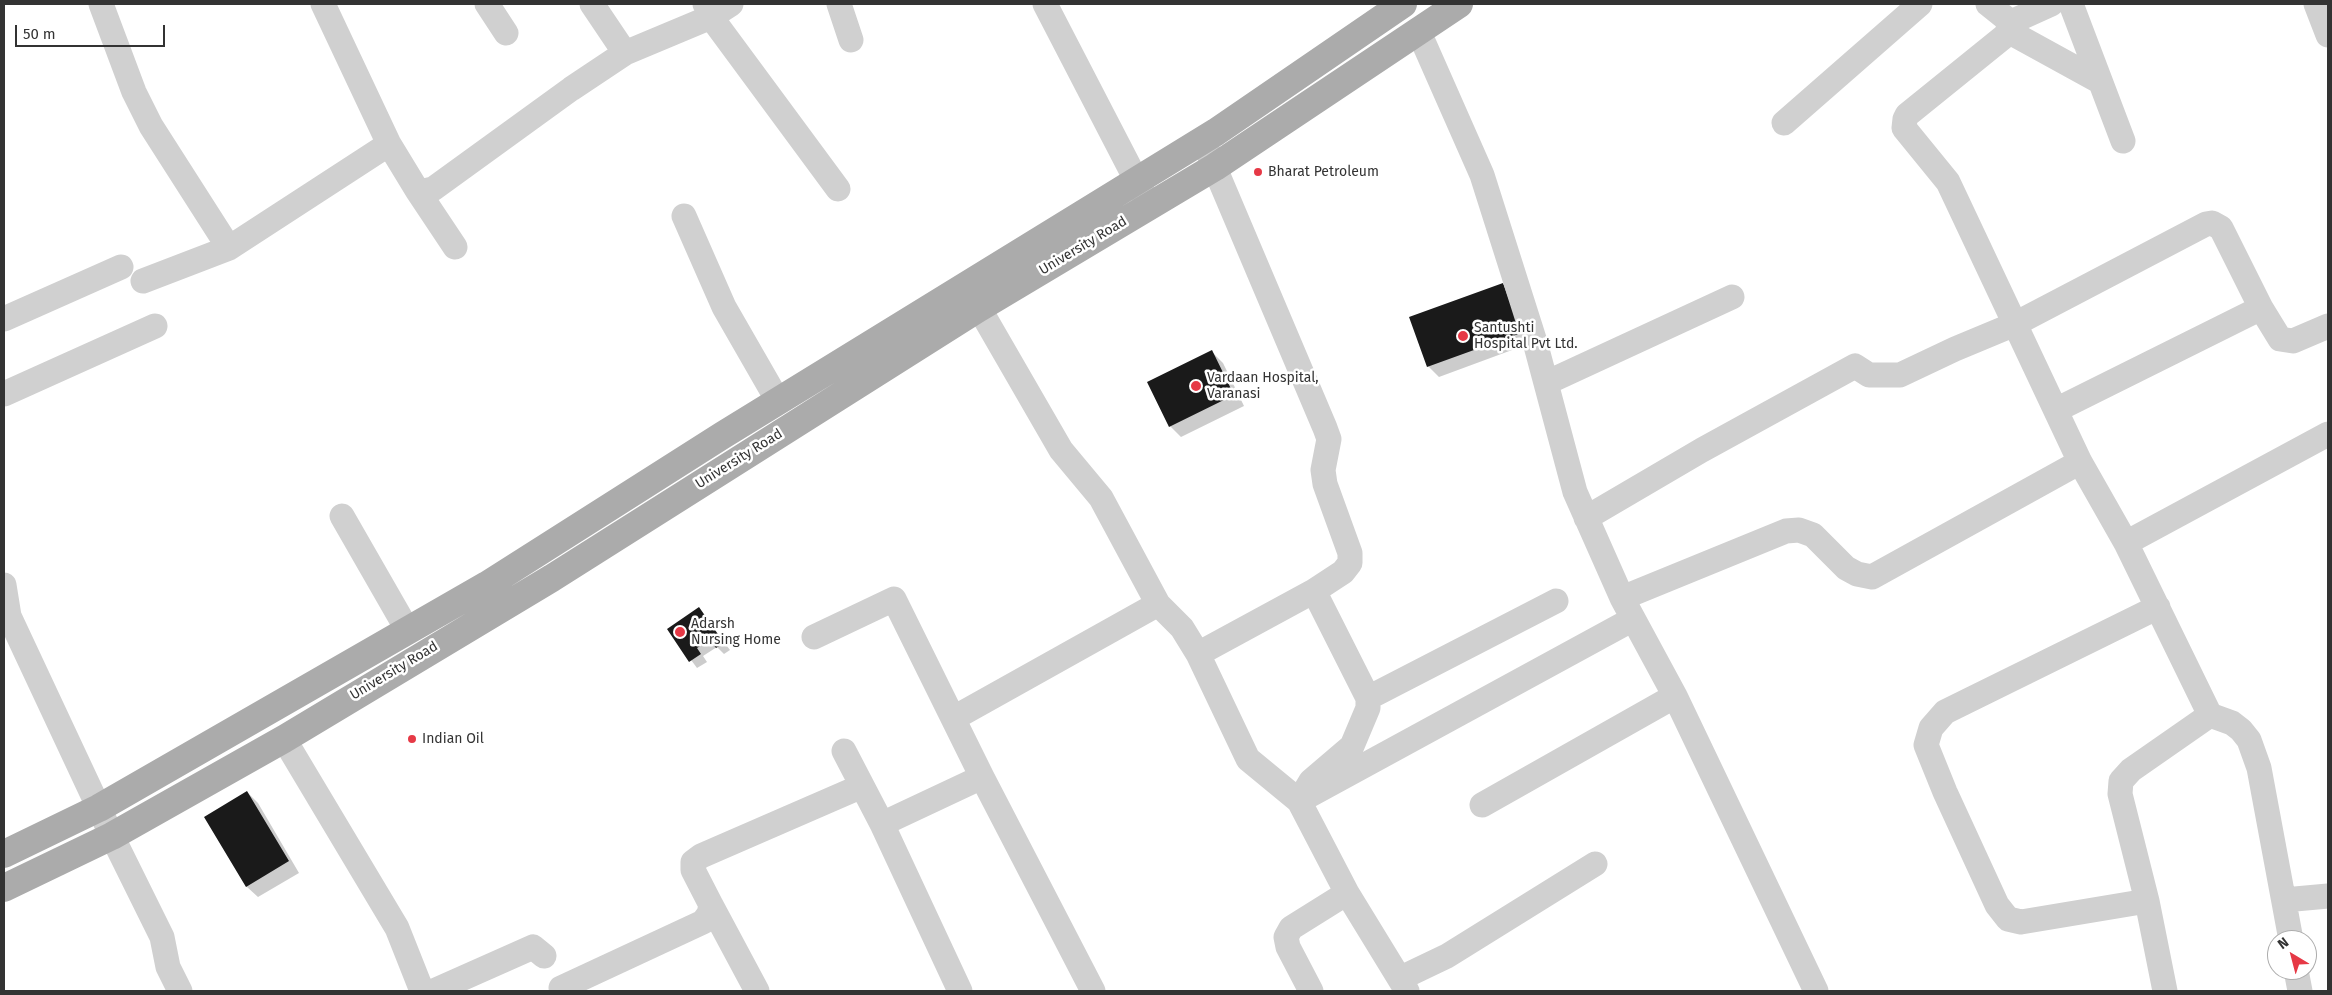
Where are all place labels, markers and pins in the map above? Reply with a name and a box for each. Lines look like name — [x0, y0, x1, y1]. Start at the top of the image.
place label: Bharat Petroleum — [1268, 164, 1379, 180]
marker: Bharat Petroleum — [1252, 166, 1264, 178]
place label: Santushti Hospital Pvt Ltd. — [1474, 320, 1578, 352]
marker: Santushti Hospital Pvt Ltd. — [1456, 329, 1470, 343]
place label: Vardaan Hospital, Varanasi — [1207, 370, 1319, 402]
marker: Vardaan Hospital, Varanasi — [1189, 379, 1203, 393]
place label: Adarsh Nursing Home — [691, 616, 781, 648]
marker: Adarsh Nursing Home — [673, 625, 687, 639]
place label: Indian Oil — [422, 731, 484, 747]
marker: Indian Oil — [406, 733, 418, 745]

